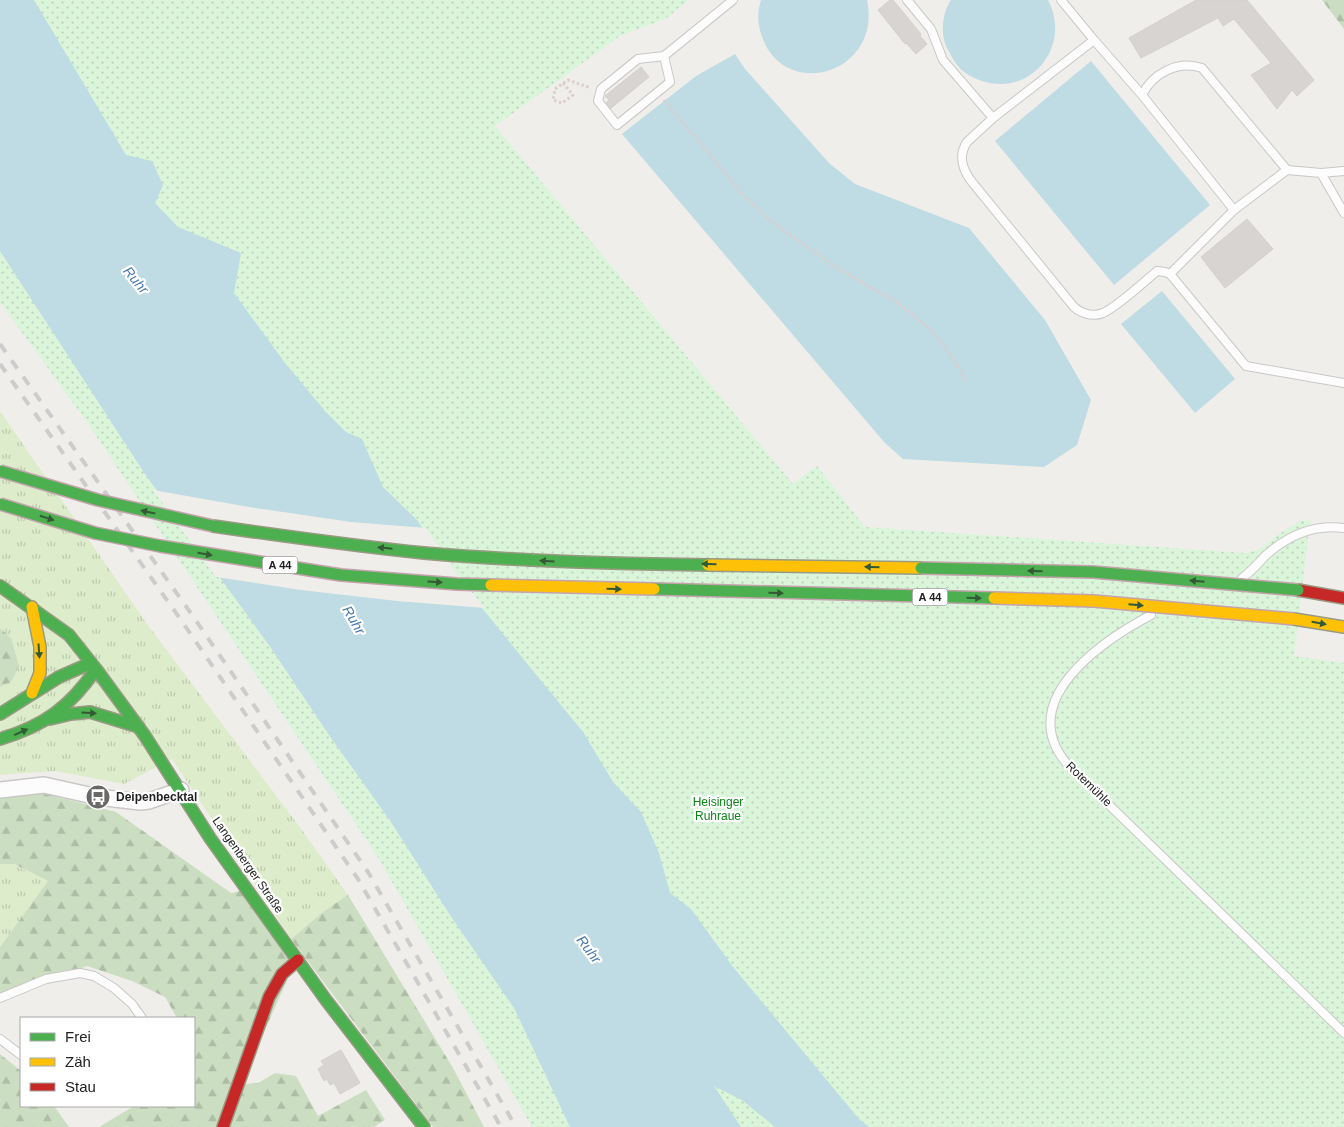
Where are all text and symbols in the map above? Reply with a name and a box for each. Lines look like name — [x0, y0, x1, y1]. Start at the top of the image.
water label: Ruhr — [120, 263, 153, 298]
one-way arrow — [141, 508, 156, 516]
one-way arrow — [39, 514, 54, 522]
one-way arrow — [377, 544, 393, 552]
one-way arrow — [197, 550, 213, 558]
road number: A 44 — [262, 556, 298, 574]
one-way arrow — [539, 556, 555, 564]
one-way arrow — [701, 560, 717, 568]
one-way arrow — [864, 563, 880, 571]
one-way arrow — [1026, 567, 1042, 575]
one-way arrow — [1188, 577, 1204, 585]
one-way arrow — [428, 578, 444, 586]
one-way arrow — [606, 585, 622, 593]
road number: A 44 — [912, 588, 948, 606]
one-way arrow — [769, 589, 785, 597]
one-way arrow — [966, 595, 982, 603]
one-way arrow — [1128, 601, 1144, 609]
water label: Ruhr — [339, 603, 369, 638]
one-way arrow — [1311, 619, 1327, 627]
one-way arrow — [36, 643, 44, 659]
one-way arrow — [81, 710, 97, 718]
one-way arrow — [14, 727, 28, 735]
street label: Rotemühle — [1063, 759, 1115, 809]
bus stop icon: Deipenbecktal — [85, 784, 111, 810]
place label: Deipenbecktal — [116, 790, 197, 804]
park label: Heisinger Ruhraue — [693, 795, 743, 823]
street label: Langenberger Straße — [210, 814, 287, 916]
water label: Ruhr — [573, 932, 605, 967]
legend — [20, 1017, 195, 1107]
text: Frei — [65, 1028, 91, 1045]
text: Zäh — [65, 1053, 91, 1070]
text: Stau — [65, 1078, 96, 1095]

